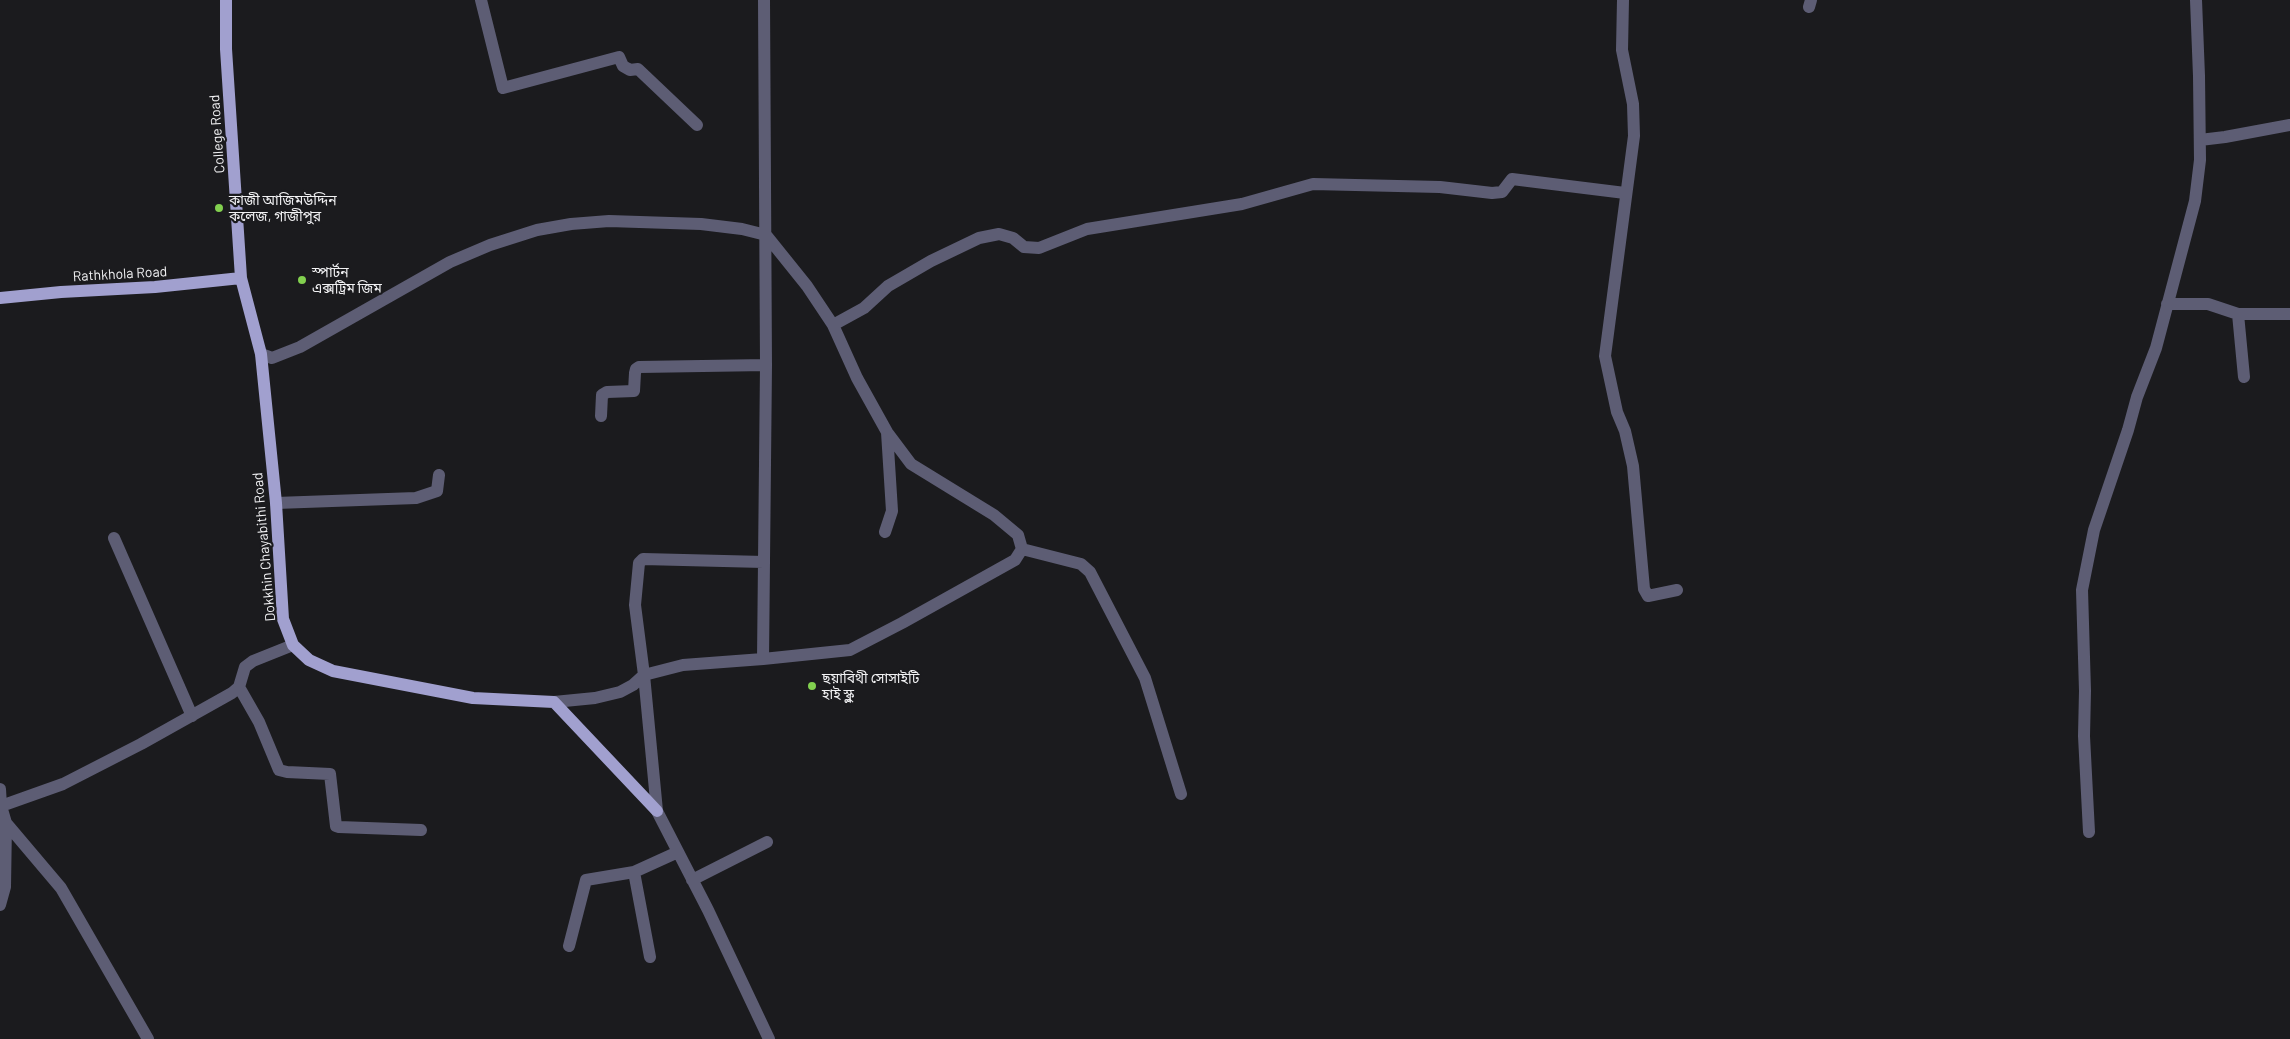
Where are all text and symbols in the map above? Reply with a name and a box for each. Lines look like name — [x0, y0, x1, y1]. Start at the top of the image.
street label: College Road — [206, 94, 228, 174]
place label: কাজী আজিমউদ্দিন কলেজ, গাজীপুর — [229, 192, 337, 224]
marker: কাজী আজিমউদ্দিন কলেজ, গাজীপুর — [213, 202, 225, 214]
street label: Rathkhola Road — [72, 263, 168, 285]
place label: স্পার্টন এক্সট্রিম জিম — [312, 264, 382, 296]
marker: স্পার্টন এক্সট্রিম জিম — [296, 274, 308, 286]
street label: Dokkhin Chayabithi Road — [249, 472, 279, 622]
place label: ছয়াবিথী সোসাইটি হাই স্কুল — [822, 670, 919, 702]
marker: ছয়াবিথী সোসাইটি হাই স্কুল — [806, 680, 818, 692]

